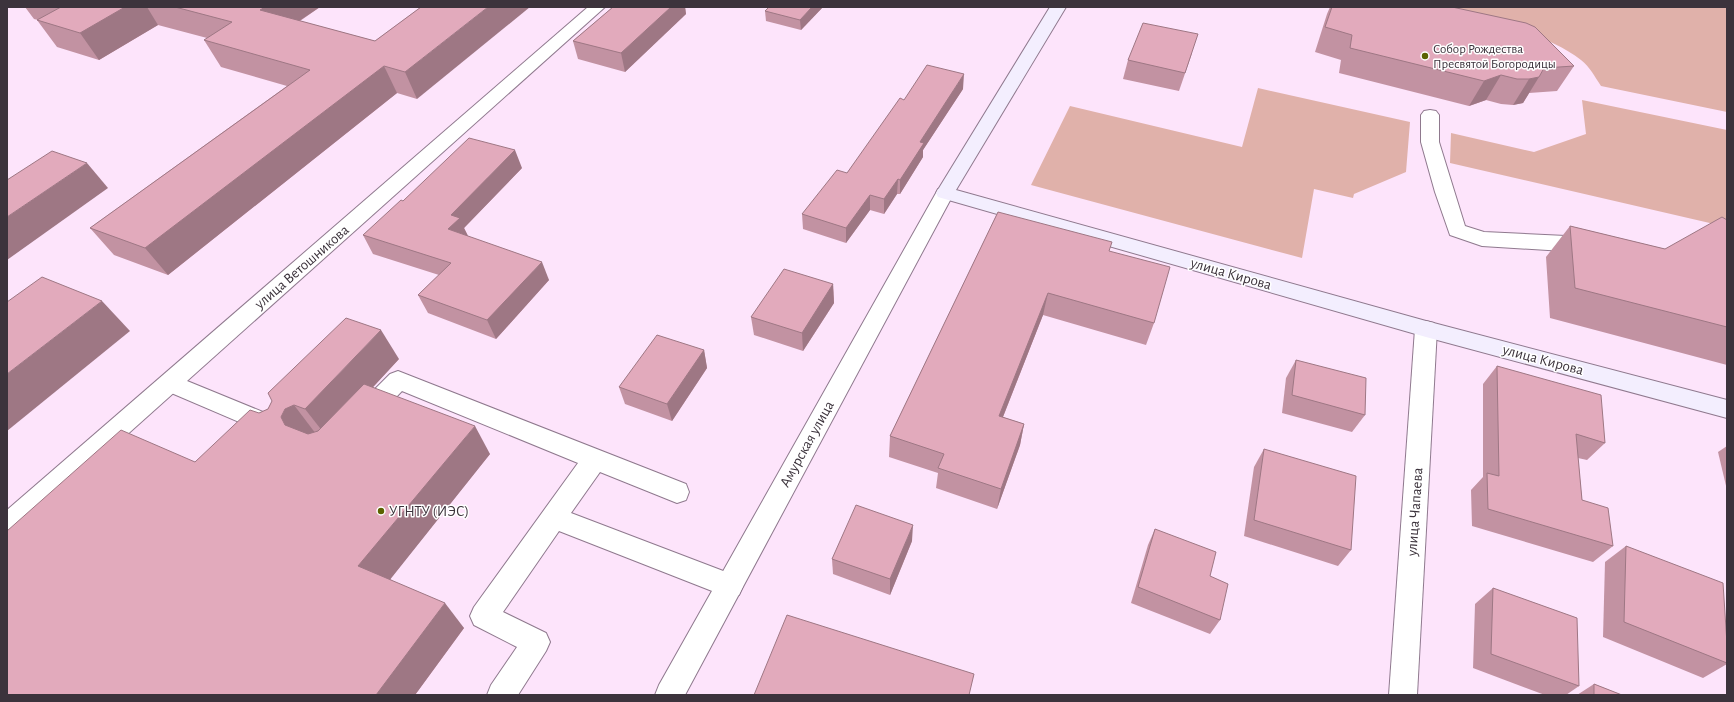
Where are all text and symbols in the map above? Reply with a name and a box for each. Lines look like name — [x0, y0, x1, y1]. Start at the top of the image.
place label: Собор Рождества Пресвятой Богородицы — [1433, 43, 1556, 71]
marker: Собор Рождества Пресвятой Богородицы — [1420, 51, 1430, 61]
street label: улица Ветошникова — [251, 222, 352, 313]
street label: улица Кирова — [1188, 255, 1273, 293]
street label: улица Кирова — [1500, 342, 1585, 378]
street label: Амурская улица — [777, 398, 837, 490]
street label: улица Чапаева — [1404, 467, 1426, 558]
place label: УГНТУ (ИЭС) — [389, 504, 469, 519]
marker: УГНТУ (ИЭС) — [376, 506, 386, 516]

